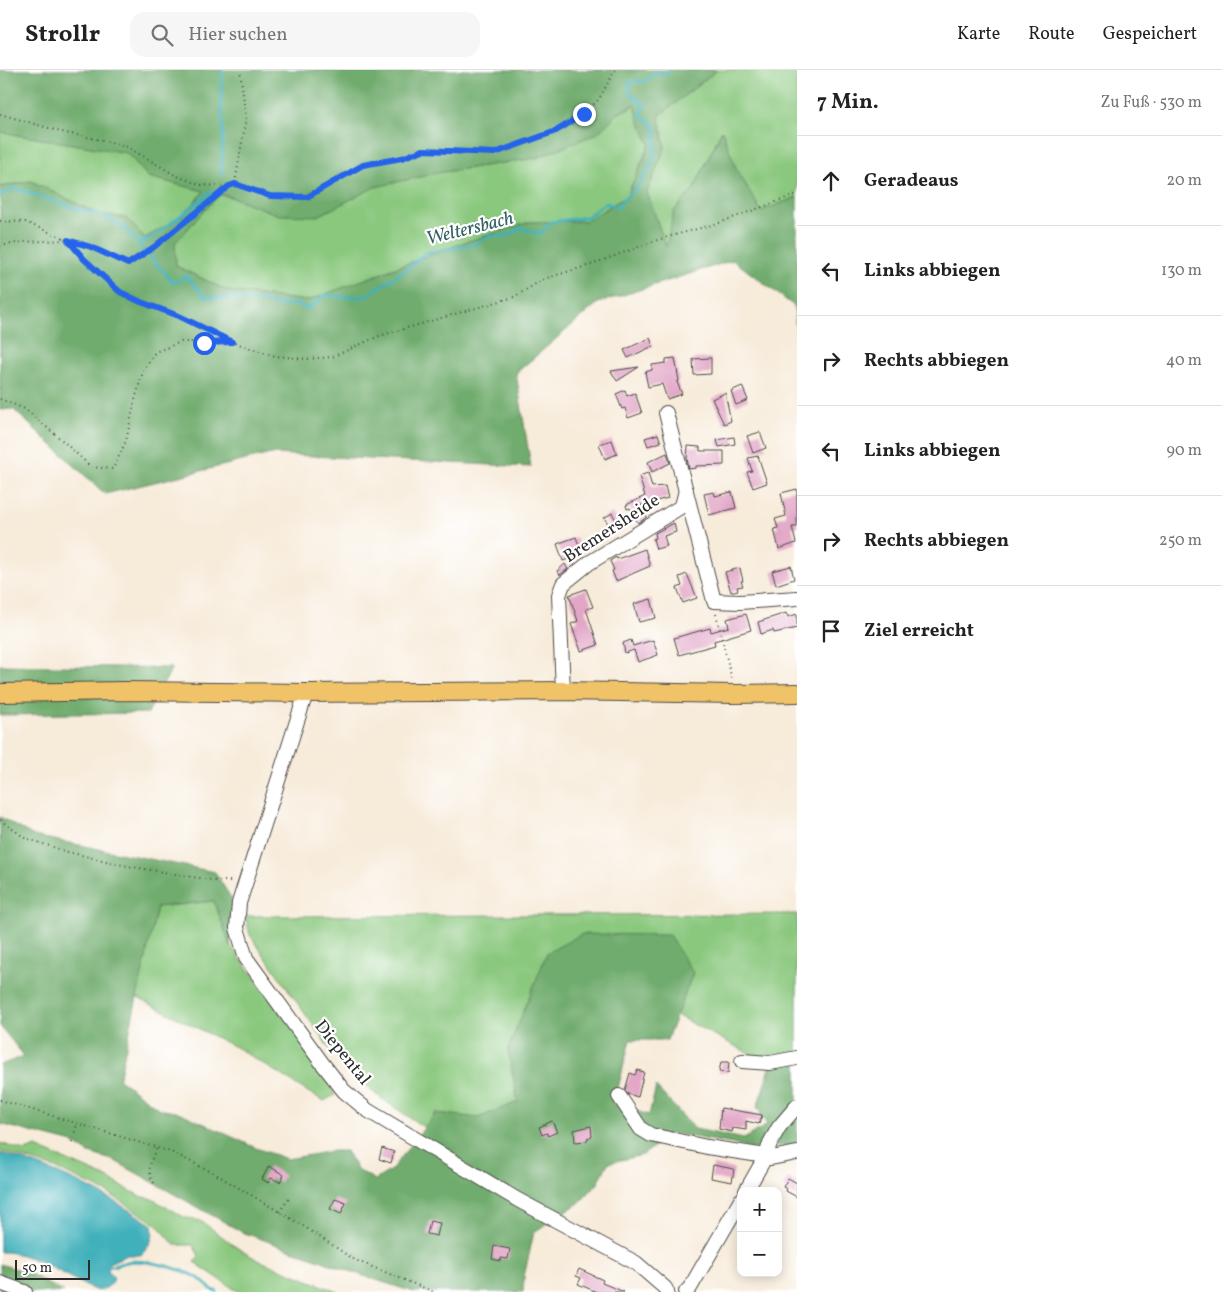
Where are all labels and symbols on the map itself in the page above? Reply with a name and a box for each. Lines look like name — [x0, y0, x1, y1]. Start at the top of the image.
route end — [573, 103, 596, 126]
water label: Weltersbach — [424, 206, 516, 252]
route start — [193, 332, 216, 355]
street label: Bremersheide — [559, 488, 665, 570]
street label: Diepental — [308, 1015, 376, 1091]
scale bar — [15, 1257, 90, 1280]

